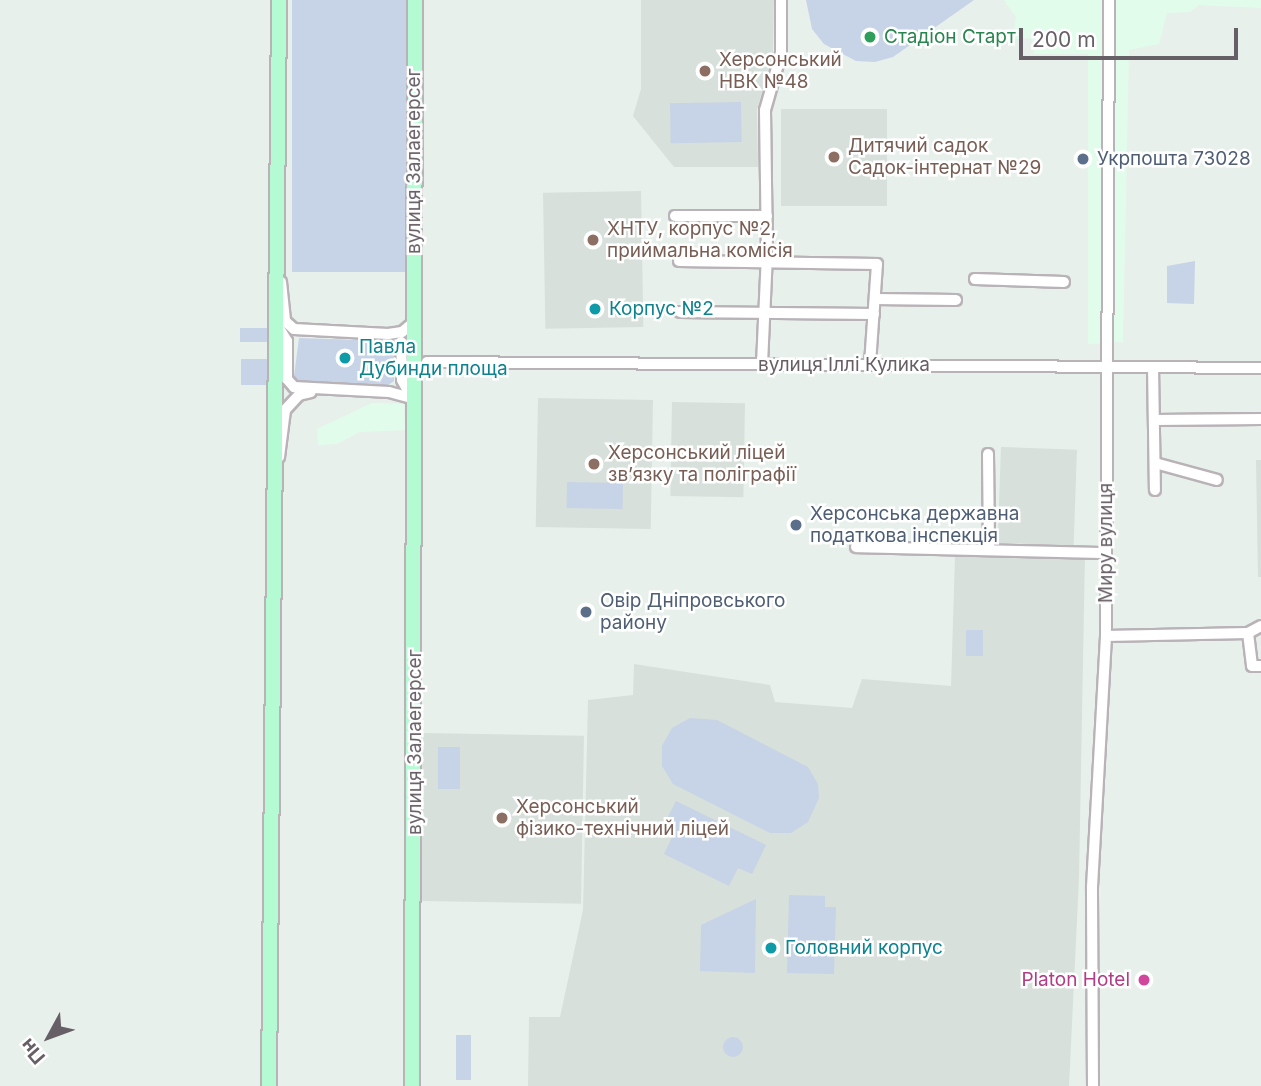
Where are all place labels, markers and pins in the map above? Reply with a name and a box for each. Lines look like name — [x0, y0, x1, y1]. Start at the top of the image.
place label: Стадіон Старт — [884, 26, 1016, 48]
marker: Стадіон Старт — [862, 29, 878, 45]
place label: Херсонський НВК №48 — [719, 49, 842, 93]
marker: Херсонський НВК №48 — [697, 63, 713, 79]
place label: Дитячий садок Садок-інтернат №29 — [848, 135, 1041, 179]
place label: Укрпошта 73028 — [1097, 148, 1251, 170]
marker: Дитячий садок Садок-інтернат №29 — [826, 149, 842, 165]
marker: Укрпошта 73028 — [1075, 151, 1091, 167]
place label: ХНТУ, корпус №2, приймальна комісія — [607, 218, 793, 262]
marker: ХНТУ, корпус №2, приймальна комісія — [585, 232, 601, 248]
place label: Корпус №2 — [609, 298, 714, 320]
marker: Корпус №2 — [587, 301, 603, 317]
place label: Павла Дубинди площа — [359, 336, 508, 380]
marker: Павла Дубинди площа — [337, 350, 353, 366]
place label: Херсонський ліцей зв’язку та поліграфії — [608, 442, 796, 486]
marker: Херсонський ліцей зв’язку та поліграфії — [586, 456, 602, 472]
place label: Херсонська державна податкова інспекція — [810, 503, 1019, 547]
marker: Херсонська державна податкова інспекція — [788, 517, 804, 533]
place label: Овір Дніпровського району — [600, 590, 785, 634]
marker: Овір Дніпровського району — [578, 604, 594, 620]
place label: Херсонський фізико-технічний ліцей — [516, 796, 729, 840]
marker: Херсонський фізико-технічний ліцей — [494, 810, 510, 826]
place label: Головний корпус — [785, 937, 943, 959]
marker: Головний корпус — [763, 940, 779, 956]
place label: Platon Hotel — [1021, 969, 1130, 991]
marker: Platon Hotel — [1136, 972, 1152, 988]

